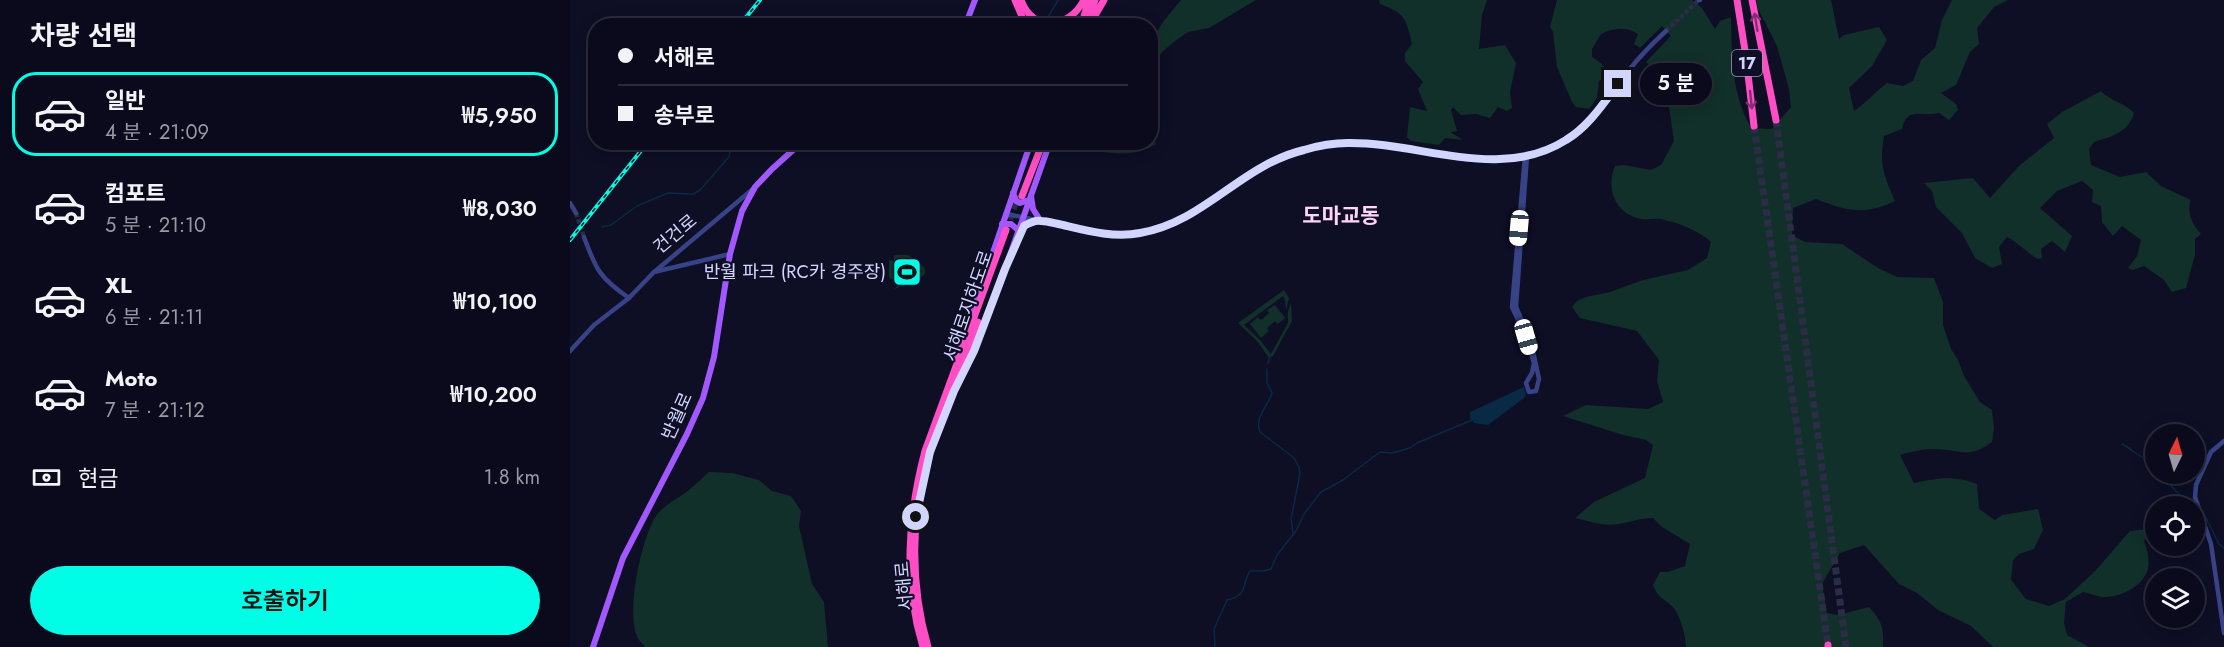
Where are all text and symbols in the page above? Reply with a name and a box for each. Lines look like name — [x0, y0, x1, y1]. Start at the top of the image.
one-way arrow — [1751, 13, 1762, 32]
text: 차량 선택 — [30, 16, 137, 55]
text: 서해로 — [654, 41, 715, 73]
road number: 17 — [1732, 50, 1762, 76]
callout: 5 분 — [1639, 63, 1711, 105]
text: 5 분 — [1658, 69, 1694, 98]
route end — [1604, 70, 1631, 97]
text: 일반 — [105, 84, 145, 116]
icon: car — [33, 87, 87, 141]
one-way arrow — [1746, 89, 1757, 109]
text: ₩5,950 — [462, 99, 537, 131]
text: 송부로 — [654, 99, 715, 131]
text: 4 분 · 21:09 — [105, 118, 209, 147]
text: 컴포트 — [105, 177, 166, 209]
icon: car — [33, 180, 87, 234]
text: ₩8,030 — [463, 192, 537, 224]
district label: 도마교동 — [1302, 201, 1380, 231]
street label: 건건로 — [648, 208, 702, 260]
car — [1508, 209, 1530, 247]
text: 5 분 · 21:10 — [105, 211, 206, 240]
street label: 서해로지하도로 — [937, 247, 999, 365]
sports icon: 반월 파크 (RC카 경주장) — [891, 256, 923, 288]
place label: 반월 파크 (RC카 경주장) — [704, 259, 886, 285]
text: XL — [105, 269, 132, 301]
icon: car — [33, 273, 87, 327]
text: ₩10,100 — [453, 285, 537, 317]
text: 6 분 · 21:11 — [105, 303, 203, 332]
car — [1512, 317, 1540, 357]
text: Moto — [105, 362, 158, 394]
icon: car — [33, 366, 87, 420]
text: ₩10,200 — [450, 378, 537, 410]
street label: 반월로 — [655, 388, 699, 444]
text: 7 분 · 21:12 — [105, 396, 205, 425]
north arrow — [2145, 424, 2205, 484]
map controls — [2145, 424, 2205, 628]
icon: cash — [30, 461, 63, 494]
text: 현금 — [78, 462, 118, 494]
text: 1.8 km — [484, 463, 540, 492]
button: locate — [2145, 496, 2205, 556]
route start — [902, 503, 929, 530]
street label: 서해로 — [889, 560, 919, 612]
button: 호출하기 — [30, 566, 540, 635]
button: layers — [2145, 568, 2205, 628]

